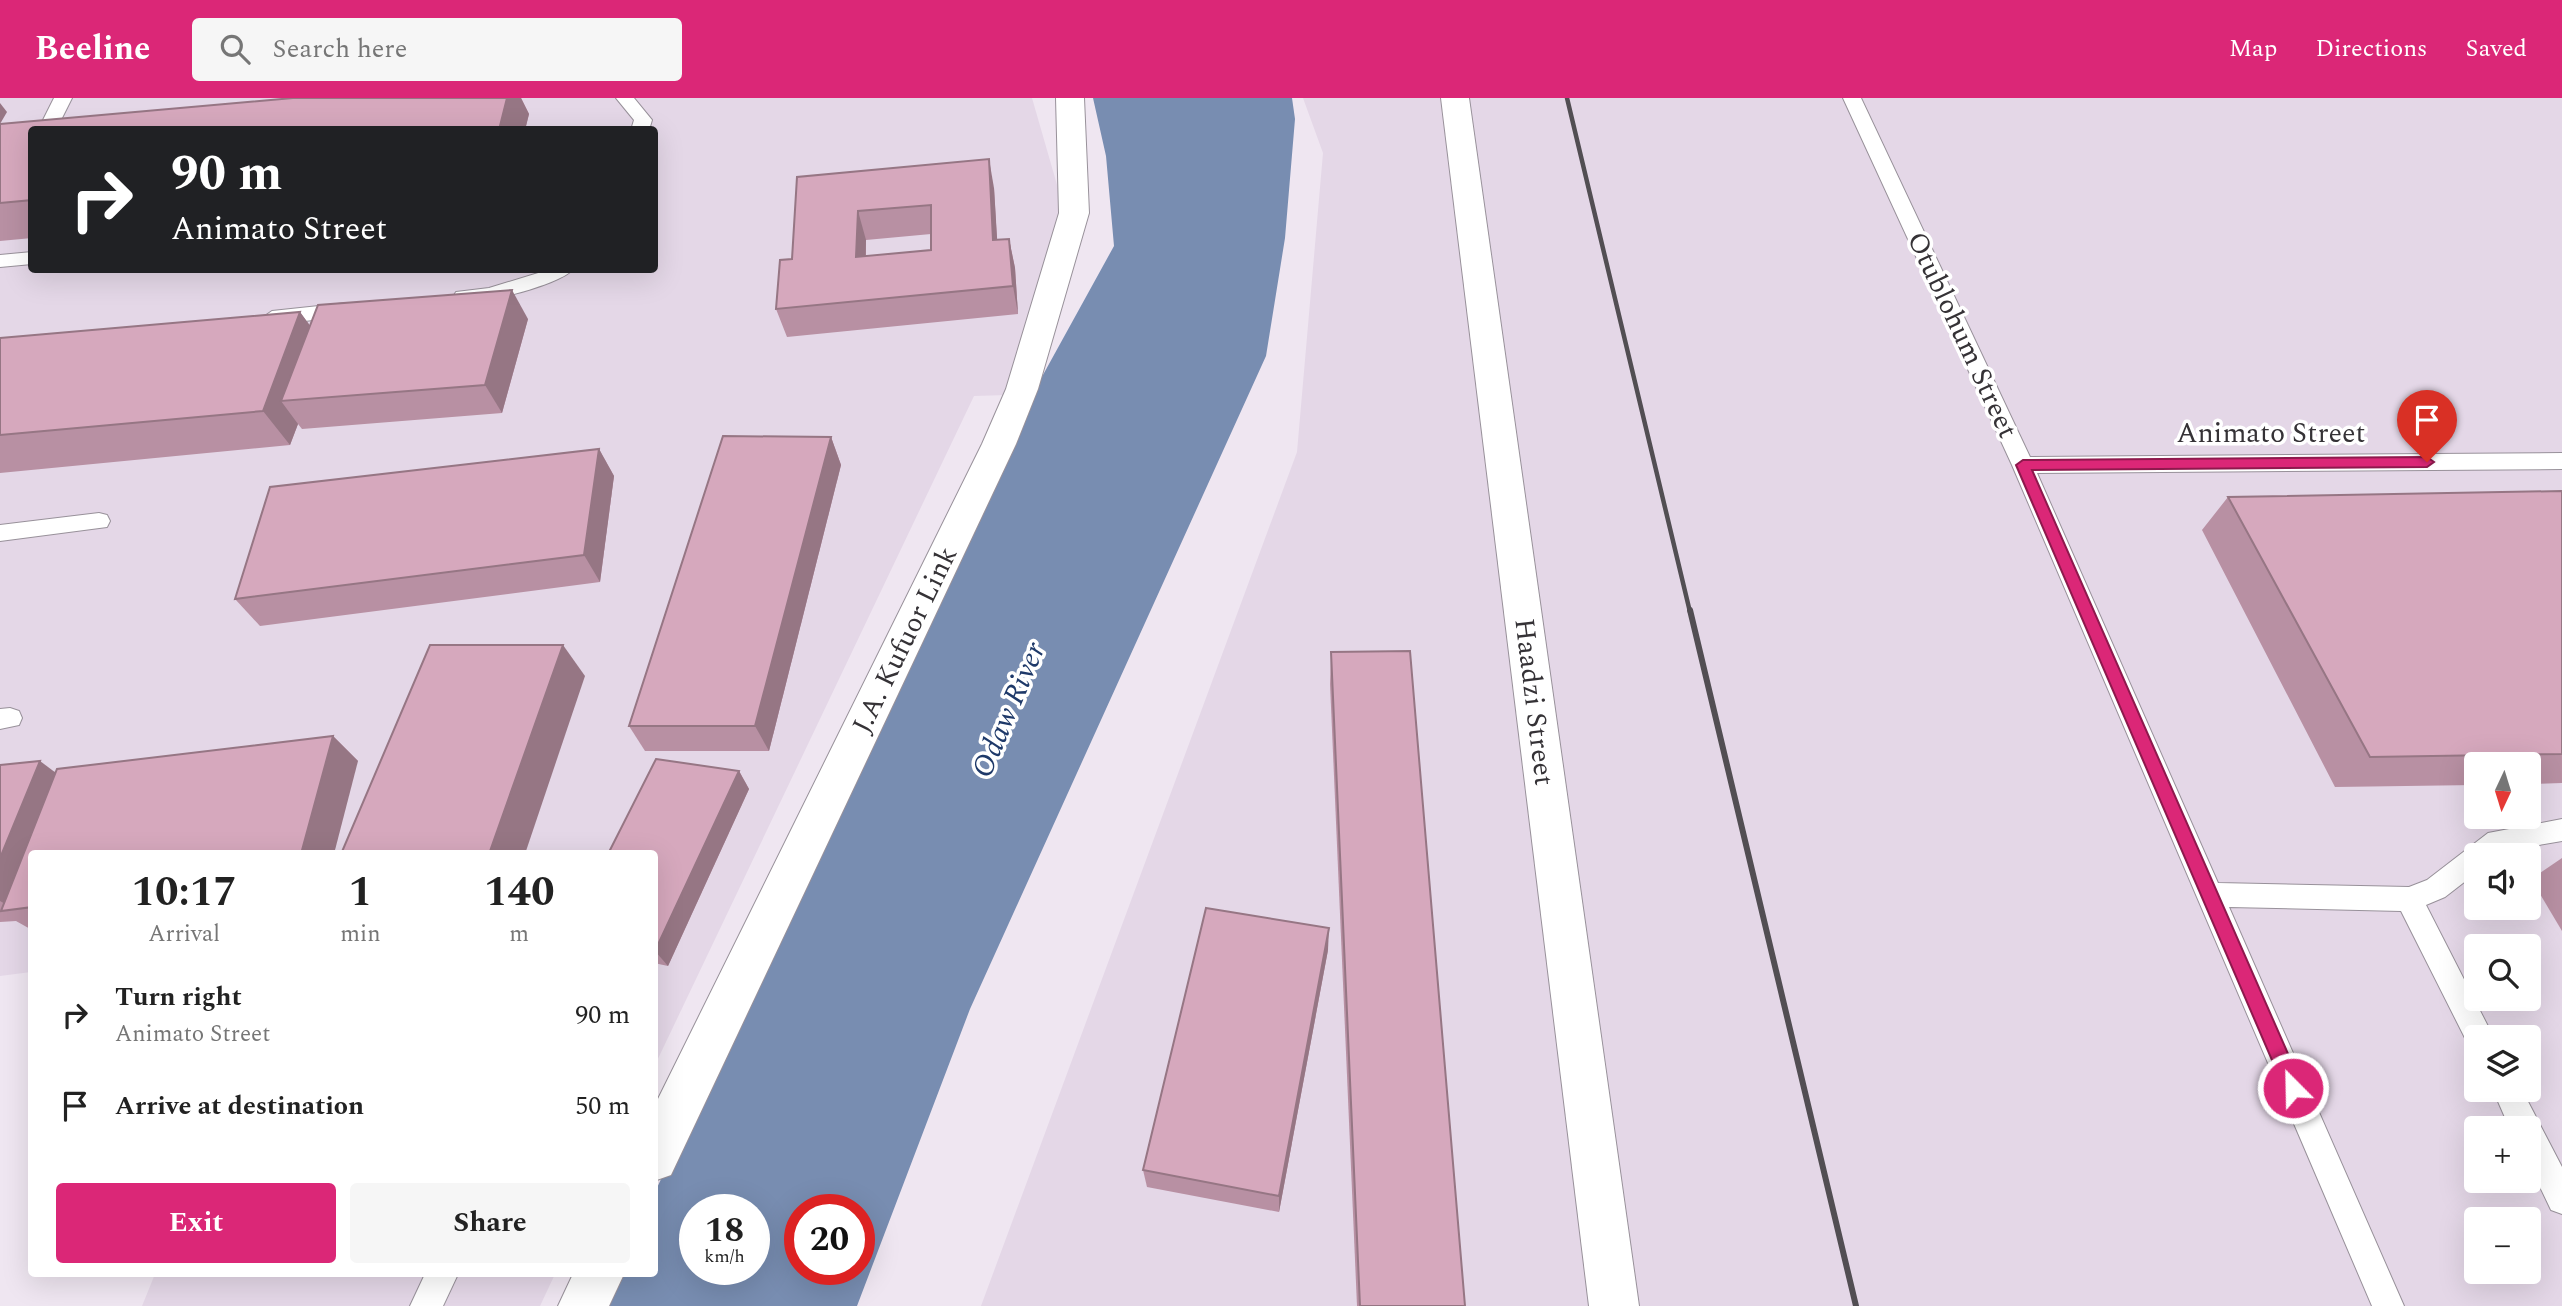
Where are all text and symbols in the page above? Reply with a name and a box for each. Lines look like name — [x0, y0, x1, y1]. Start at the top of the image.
search box — [192, 18, 682, 81]
text: Beeline — [35, 24, 150, 74]
text: Search here — [272, 29, 407, 69]
icon: search — [216, 30, 254, 68]
text: Map — [2229, 31, 2277, 67]
text: Directions — [2315, 31, 2427, 67]
text: Saved — [2465, 31, 2527, 67]
text: 90 m — [171, 137, 282, 212]
icon: right — [56, 154, 147, 245]
text: Animato Street — [171, 205, 387, 254]
street label: Otublohum Street — [1895, 224, 2029, 446]
pin — [2397, 390, 2457, 462]
icon: arrive — [2408, 401, 2446, 439]
street label: Animato Street — [2176, 412, 2366, 455]
street label: J.A. Kufuor Link — [841, 539, 969, 741]
street label: Haadzi Street — [1502, 616, 1566, 788]
water label: Odaw River — [960, 634, 1058, 785]
north arrow — [2464, 752, 2541, 830]
map controls — [2464, 752, 2541, 1284]
button: sound — [2464, 843, 2541, 920]
text: 10:17 — [131, 861, 237, 924]
text: 1 — [349, 861, 372, 924]
text: 140 — [484, 861, 555, 924]
text: Arrival — [148, 917, 220, 952]
text: min — [340, 917, 381, 952]
text: m — [509, 917, 529, 952]
button: search — [2464, 934, 2541, 1011]
text: Turn right — [115, 977, 242, 1017]
text: 90 m — [575, 995, 630, 1035]
icon: right — [56, 996, 94, 1034]
text: Animato Street — [115, 1017, 270, 1052]
button: layers — [2464, 1025, 2541, 1102]
position arrow — [2256, 1051, 2330, 1125]
text: Arrive at destination — [115, 1086, 364, 1126]
text: 50 m — [575, 1086, 630, 1126]
icon: arrive — [56, 1087, 94, 1125]
button: + — [2464, 1116, 2541, 1193]
button: Exit — [56, 1183, 336, 1263]
button: Share — [350, 1183, 630, 1263]
speed limit sign: 20 — [784, 1194, 875, 1285]
text: 18 — [705, 1204, 744, 1257]
button: − — [2464, 1207, 2541, 1284]
text: km/h — [704, 1243, 745, 1270]

